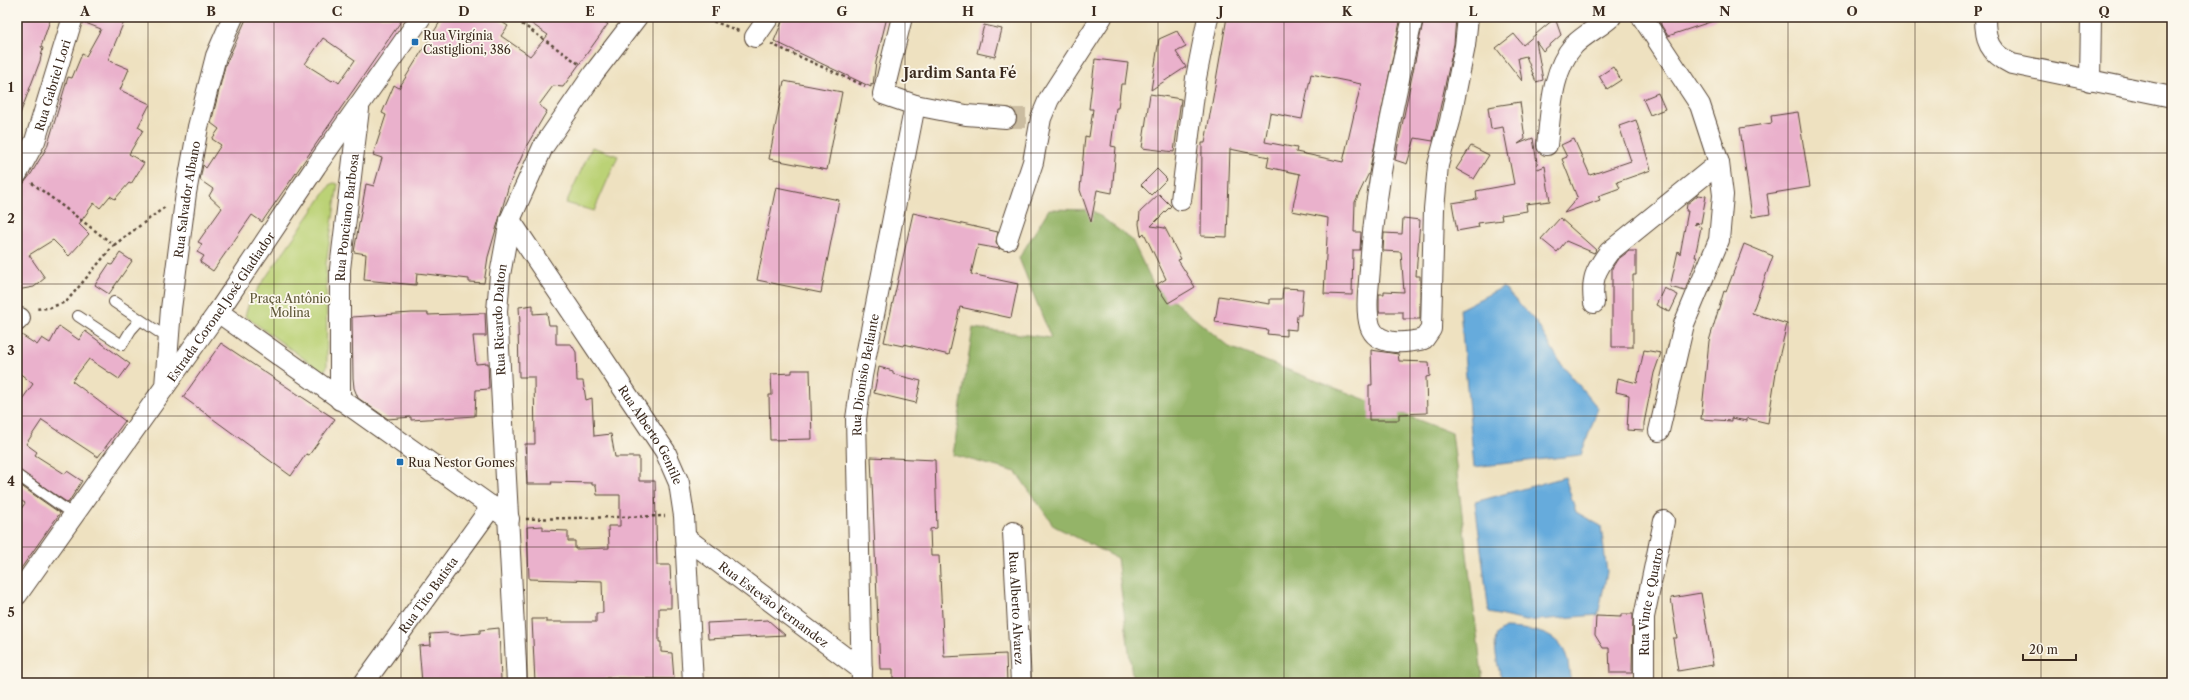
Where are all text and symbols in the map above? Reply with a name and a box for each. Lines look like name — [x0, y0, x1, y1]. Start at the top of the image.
text: A — [79, 3, 91, 19]
text: B — [206, 3, 216, 19]
text: C — [332, 3, 342, 19]
text: D — [458, 3, 470, 19]
text: E — [585, 3, 595, 19]
text: F — [712, 3, 721, 19]
text: G — [836, 3, 848, 19]
text: H — [962, 3, 974, 19]
text: I — [1091, 3, 1097, 19]
text: J — [1216, 3, 1224, 19]
text: K — [1342, 3, 1353, 19]
text: L — [1469, 3, 1478, 19]
text: M — [1592, 3, 1606, 19]
text: N — [1719, 3, 1731, 19]
text: O — [1846, 3, 1858, 19]
text: P — [1974, 3, 1983, 19]
text: Q — [2098, 3, 2110, 19]
place label: Rua Virgínia Castiglioni, 386 — [423, 28, 511, 57]
street label: Rua Gabriel Lori — [31, 37, 73, 133]
marker: Rua Virgínia Castiglioni, 386 — [410, 37, 420, 47]
district label: Jardim Santa Fé — [901, 64, 1016, 82]
text: 1 — [8, 79, 14, 95]
street label: Rua Salvador Albano — [170, 140, 203, 259]
street label: Rua Ponciano Barbosa — [332, 152, 361, 281]
text: 2 — [7, 210, 15, 226]
street label: Estrada Coronel José Gladiador — [163, 229, 277, 384]
street label: Rua Ricardo Dalton — [489, 262, 510, 376]
park label: Praça Antônio Molina — [249, 291, 331, 320]
street label: Rua Dionísio Beliante — [848, 312, 882, 436]
text: 3 — [7, 342, 15, 358]
street label: Rua Alberto Gentile — [615, 382, 686, 487]
place label: Rua Nestor Gomes — [408, 455, 515, 470]
marker: Rua Nestor Gomes — [395, 457, 405, 467]
text: 4 — [7, 473, 15, 489]
street label: Rua Vinte e Quatro — [1636, 546, 1666, 656]
street label: Rua Alberto Alvarez — [1007, 551, 1028, 665]
street label: Rua Tito Batista — [395, 553, 461, 636]
street label: Rua Estevão Fernandez — [716, 558, 832, 650]
text: 5 — [7, 604, 15, 620]
scale bar — [2023, 636, 2076, 662]
text: 20 m — [2029, 642, 2058, 657]

